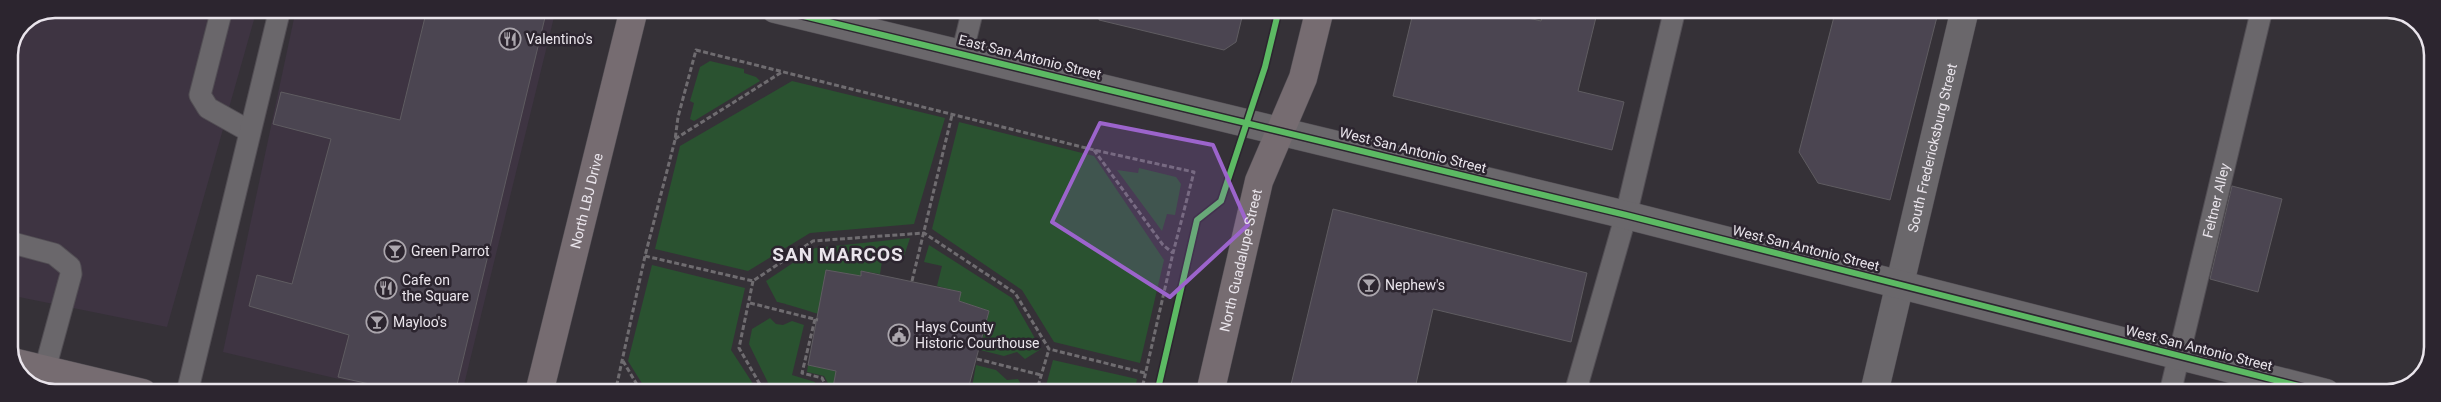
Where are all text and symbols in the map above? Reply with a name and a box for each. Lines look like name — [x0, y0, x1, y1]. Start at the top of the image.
restaurant icon: Valentino's — [498, 27, 522, 51]
place label: Valentino's — [526, 31, 593, 47]
street label: East San Antonio Street — [957, 31, 1104, 83]
street label: South Fredericksburg Street — [1904, 61, 1960, 234]
street label: West San Antonio Street — [1338, 124, 1489, 176]
street label: North LBJ Drive — [567, 151, 606, 250]
street label: Feltner Alley — [2199, 161, 2233, 239]
street label: North Guadalupe Street — [1216, 187, 1265, 334]
street label: West San Antonio Street — [1731, 222, 1882, 274]
bar icon: Green Parrot — [383, 239, 407, 263]
place label: Green Parrot — [411, 243, 490, 259]
district label: SAN MARCOS — [772, 243, 904, 266]
place label: Cafe on the Square — [402, 272, 469, 304]
bar icon: Nephew's — [1357, 273, 1381, 297]
restaurant icon: Cafe on the Square — [374, 276, 398, 300]
place label: Nephew's — [1385, 277, 1445, 293]
bar icon: Mayloo's — [365, 310, 389, 334]
place label: Mayloo's — [393, 314, 447, 330]
place label: Hays County Historic Courthouse — [915, 319, 1040, 351]
street label: West San Antonio Street — [2124, 322, 2275, 374]
public building icon: Hays County Historic Courthouse — [887, 323, 911, 347]

